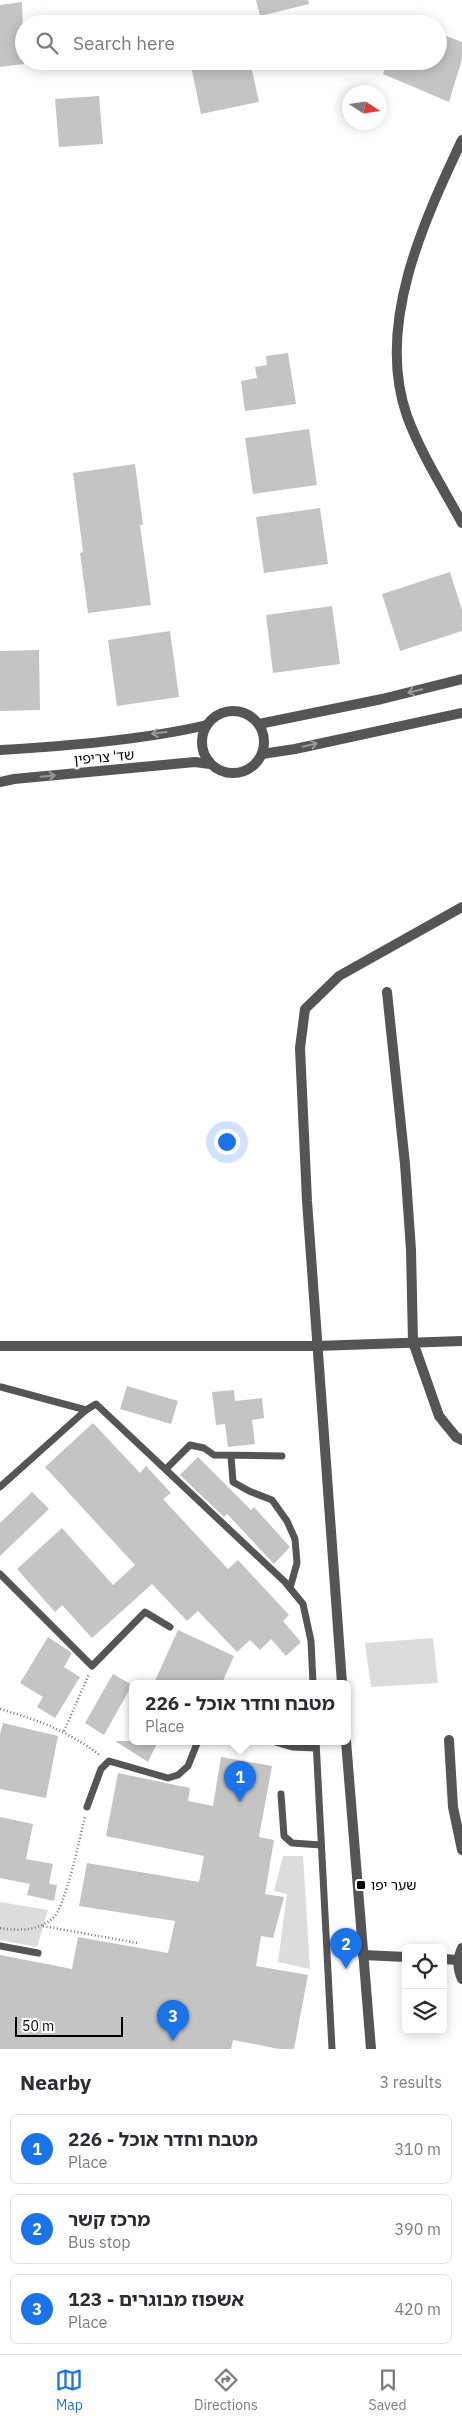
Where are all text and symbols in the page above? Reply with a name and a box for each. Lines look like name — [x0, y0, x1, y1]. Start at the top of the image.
search box — [15, 15, 447, 70]
icon: search — [33, 29, 61, 57]
text: Search here — [73, 31, 175, 55]
north arrow — [342, 85, 387, 130]
one-way arrow — [407, 687, 423, 696]
one-way arrow — [151, 728, 167, 738]
one-way arrow — [302, 740, 318, 749]
street label: שד' צריפין — [73, 745, 135, 769]
one-way arrow — [40, 771, 56, 781]
your location — [214, 1129, 240, 1155]
popup — [129, 1680, 351, 1745]
text: 226 - מטבח וחדר אוכל — [145, 1691, 335, 1715]
text: Place — [145, 1716, 184, 1736]
pin: 1 — [224, 1761, 256, 1802]
place label: שער יפו — [371, 1876, 417, 1894]
marker: שער יפו — [355, 1879, 367, 1891]
pin: 2 — [330, 1928, 362, 1969]
map controls — [402, 1944, 447, 2034]
button: locate — [402, 1944, 447, 1989]
button: layers — [402, 1989, 447, 2034]
pin: 3 — [157, 2000, 189, 2041]
scale bar — [15, 2014, 122, 2037]
text: 50 m — [22, 2017, 54, 2035]
text: Nearby — [20, 2068, 91, 2096]
text: 3 results — [379, 2072, 442, 2092]
text: 226 - מטבח וחדר אוכל — [68, 2127, 258, 2151]
text: 1 — [32, 2139, 42, 2159]
text: 310 m — [394, 2139, 441, 2159]
text: Place — [68, 2152, 107, 2172]
text: מרכז קשר — [68, 2207, 150, 2231]
text: 2 — [32, 2219, 42, 2239]
text: 390 m — [394, 2219, 441, 2239]
text: Bus stop — [68, 2232, 131, 2252]
text: 123 - אשפוז מבוגרים — [68, 2287, 244, 2311]
text: 3 — [32, 2299, 42, 2319]
text: 420 m — [394, 2299, 441, 2319]
text: Place — [68, 2312, 107, 2332]
tab: Map — [55, 2366, 83, 2414]
tab: Directions — [194, 2366, 258, 2414]
tab: Saved — [369, 2366, 407, 2414]

